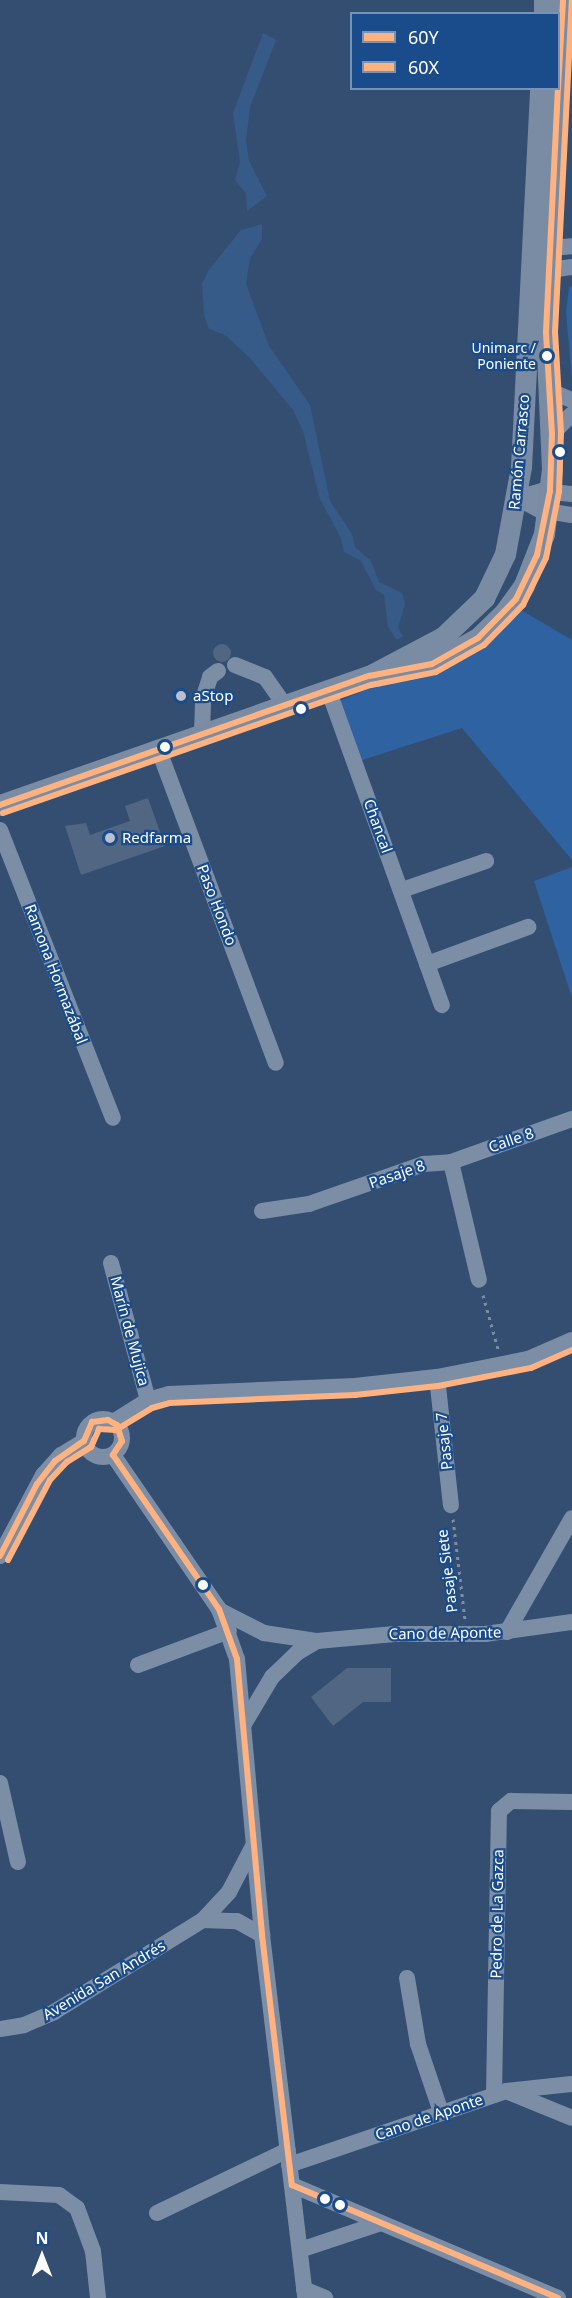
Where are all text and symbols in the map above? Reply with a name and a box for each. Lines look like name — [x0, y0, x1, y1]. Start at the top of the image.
legend — [350, 12, 560, 90]
text: 60Y — [408, 25, 439, 49]
text: 60X — [408, 55, 439, 79]
place label: Unimarc / Poniente — [471, 340, 536, 372]
marker: Unimarc / Poniente — [541, 350, 553, 362]
street label: Ramón Carrasco — [505, 393, 533, 511]
unlabelled marker — [554, 446, 566, 458]
place label: aStop — [193, 687, 233, 705]
marker: aStop — [174, 689, 188, 703]
unlabelled marker — [295, 703, 307, 715]
unlabelled marker — [159, 741, 171, 753]
street label: Chancal — [360, 797, 396, 855]
place label: Redfarma — [122, 829, 191, 847]
marker: Redfarma — [103, 831, 117, 845]
street label: Paso Hondo — [193, 862, 241, 948]
street label: Ramona Hormazábal — [21, 902, 91, 1046]
street label: Calle 8 — [486, 1124, 536, 1156]
street label: Pasaje 8 — [367, 1156, 427, 1192]
street label: Marín de Mujica — [107, 1274, 153, 1388]
street label: Pasaje 7 — [432, 1411, 456, 1471]
street label: Pasaje Siete — [433, 1528, 461, 1614]
unlabelled marker — [197, 1579, 209, 1591]
street label: Cano de Aponte — [388, 1623, 502, 1643]
street label: Pedro de La Gazca — [487, 1849, 507, 1979]
street label: Avenida San Andrés — [39, 1936, 169, 2024]
street label: Cano de Aponte — [373, 2090, 485, 2144]
unlabelled marker — [319, 2193, 331, 2205]
unlabelled marker — [334, 2199, 346, 2211]
north arrow — [12, 2226, 72, 2286]
text: N — [35, 2227, 49, 2249]

